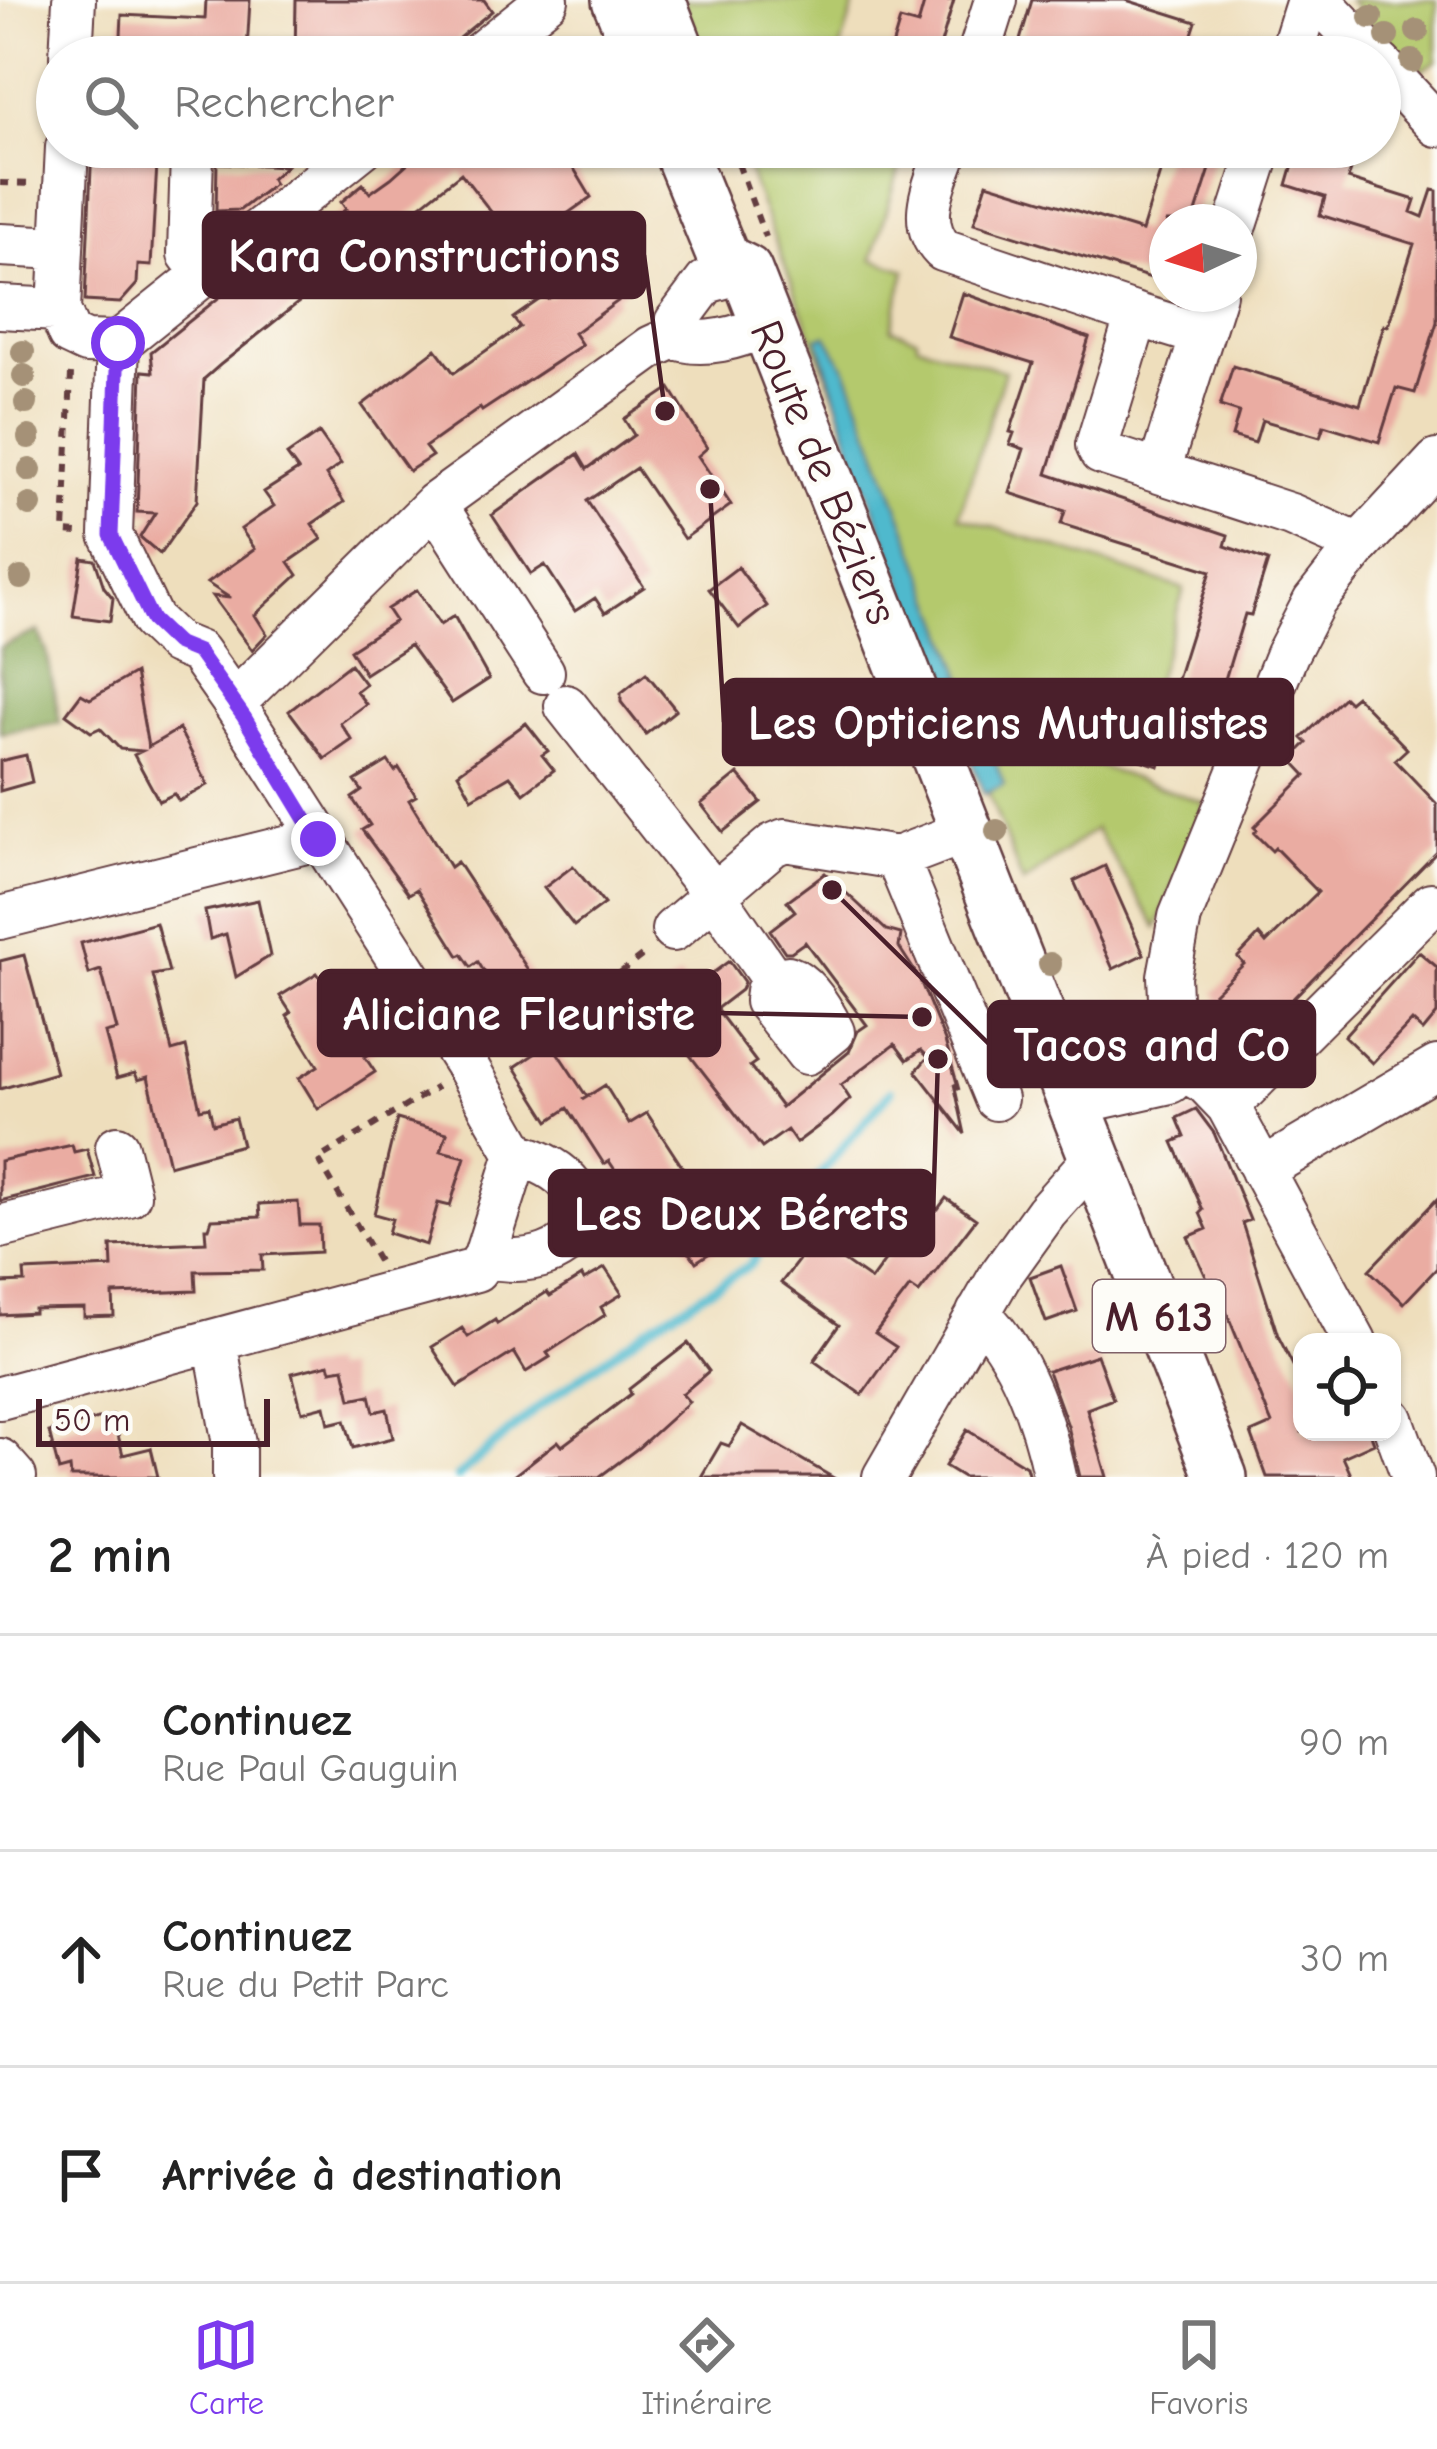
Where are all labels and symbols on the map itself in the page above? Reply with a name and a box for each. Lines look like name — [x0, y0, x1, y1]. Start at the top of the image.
north arrow — [1149, 204, 1257, 312]
callout: Kara Constructions — [204, 213, 644, 297]
text: Kara Constructions — [228, 229, 620, 284]
street label: Route de Béziers — [739, 313, 909, 632]
route start — [91, 316, 145, 370]
callout: Les Opticiens Mutualistes — [724, 680, 1292, 764]
text: Les Opticiens Mutualistes — [748, 696, 1268, 751]
route end — [291, 812, 345, 866]
callout: Aliciane Fleuriste — [319, 971, 719, 1055]
text: Aliciane Fleuriste — [343, 987, 695, 1042]
callout: Tacos and Co — [989, 1002, 1314, 1086]
text: Tacos and Co — [1014, 1018, 1290, 1073]
callout: Les Deux Bérets — [550, 1171, 933, 1255]
text: Les Deux Bérets — [573, 1187, 909, 1242]
road number: M 613 — [1093, 1280, 1225, 1352]
scale bar — [36, 1393, 270, 1446]

